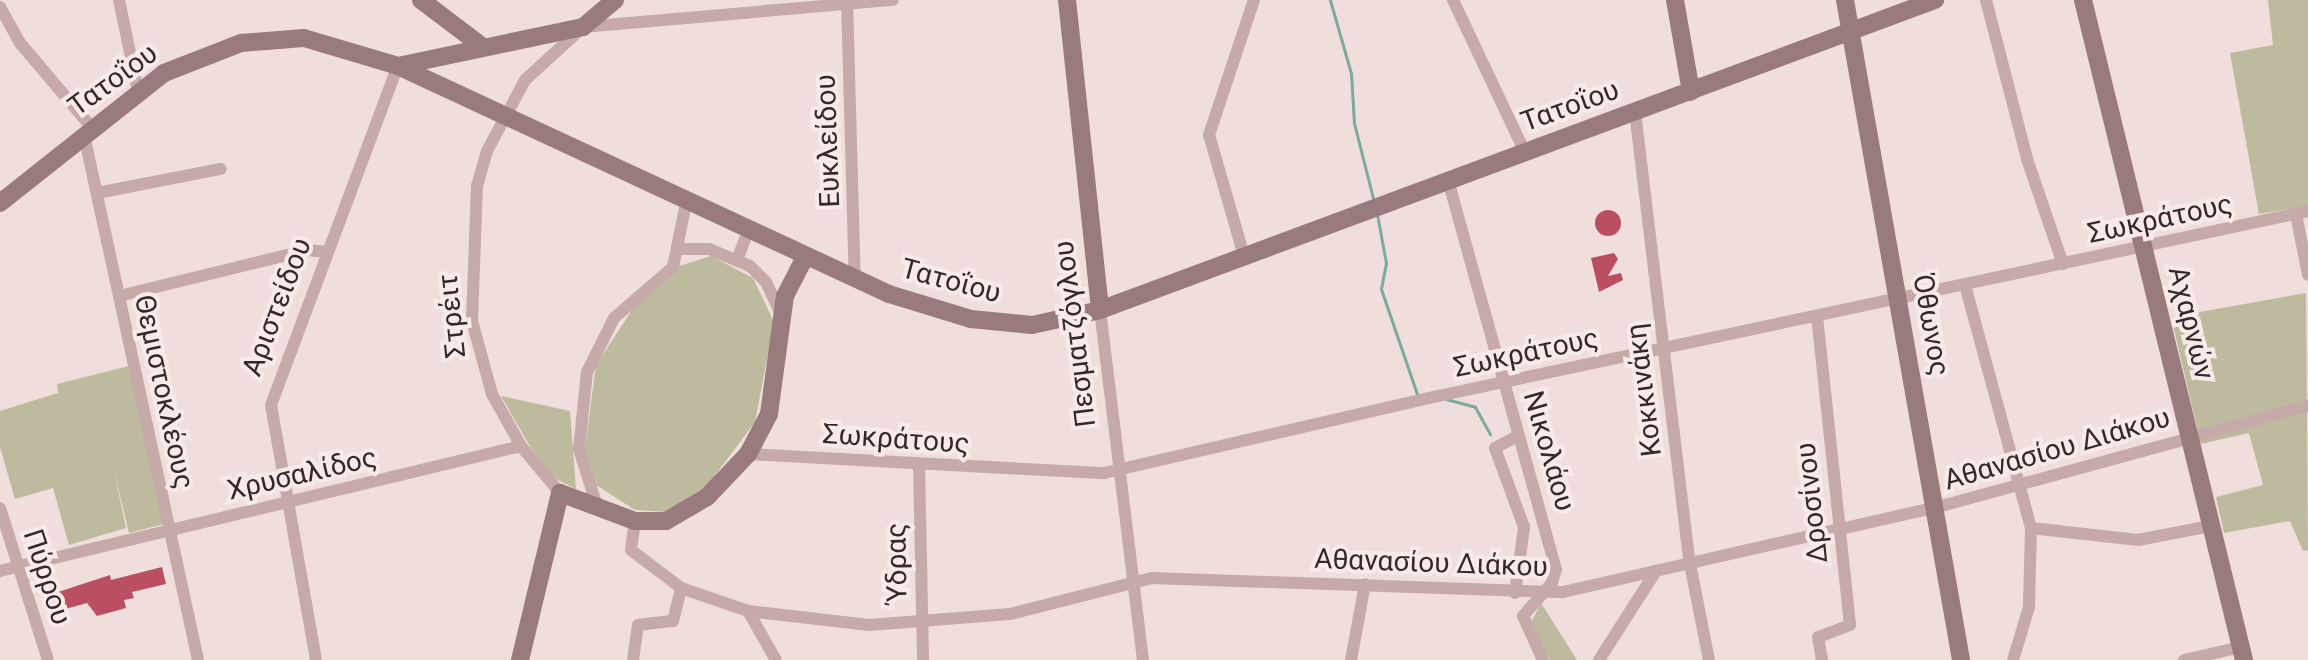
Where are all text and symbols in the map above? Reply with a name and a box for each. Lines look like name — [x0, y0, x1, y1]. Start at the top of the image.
street label: Τατοΐου — [62, 36, 164, 124]
street label: Τατοΐου — [1516, 73, 1624, 139]
street label: Ευκλείδου — [809, 74, 847, 208]
street label: Σωκράτους — [2085, 187, 2235, 251]
street label: Αριστείδου — [235, 233, 319, 381]
street label: Πεσματζόγλου — [1047, 239, 1103, 429]
street label: Τατοΐου — [897, 252, 1005, 310]
street label: Αχαρνών — [2161, 263, 2221, 383]
street label: Όθωνος — [1906, 271, 1956, 379]
street label: Στρέιτ — [431, 272, 473, 360]
street label: Θεμιστοκλέους — [127, 292, 201, 492]
street label: Σωκράτους — [1451, 321, 1601, 385]
street label: Κοκκινάκη — [1619, 322, 1669, 458]
street label: Νικολάου — [1516, 387, 1582, 515]
street label: Αθανασίου Διάκου — [1940, 401, 2174, 497]
street label: Σωκράτους — [822, 417, 970, 461]
street label: Χρυσαλίδος — [224, 441, 380, 507]
street label: Δροσίνου — [1789, 441, 1835, 565]
street label: Ύδρας — [879, 522, 915, 604]
street label: Πύρρου — [16, 525, 78, 629]
street label: Αθανασίου Διάκου — [1314, 542, 1548, 584]

